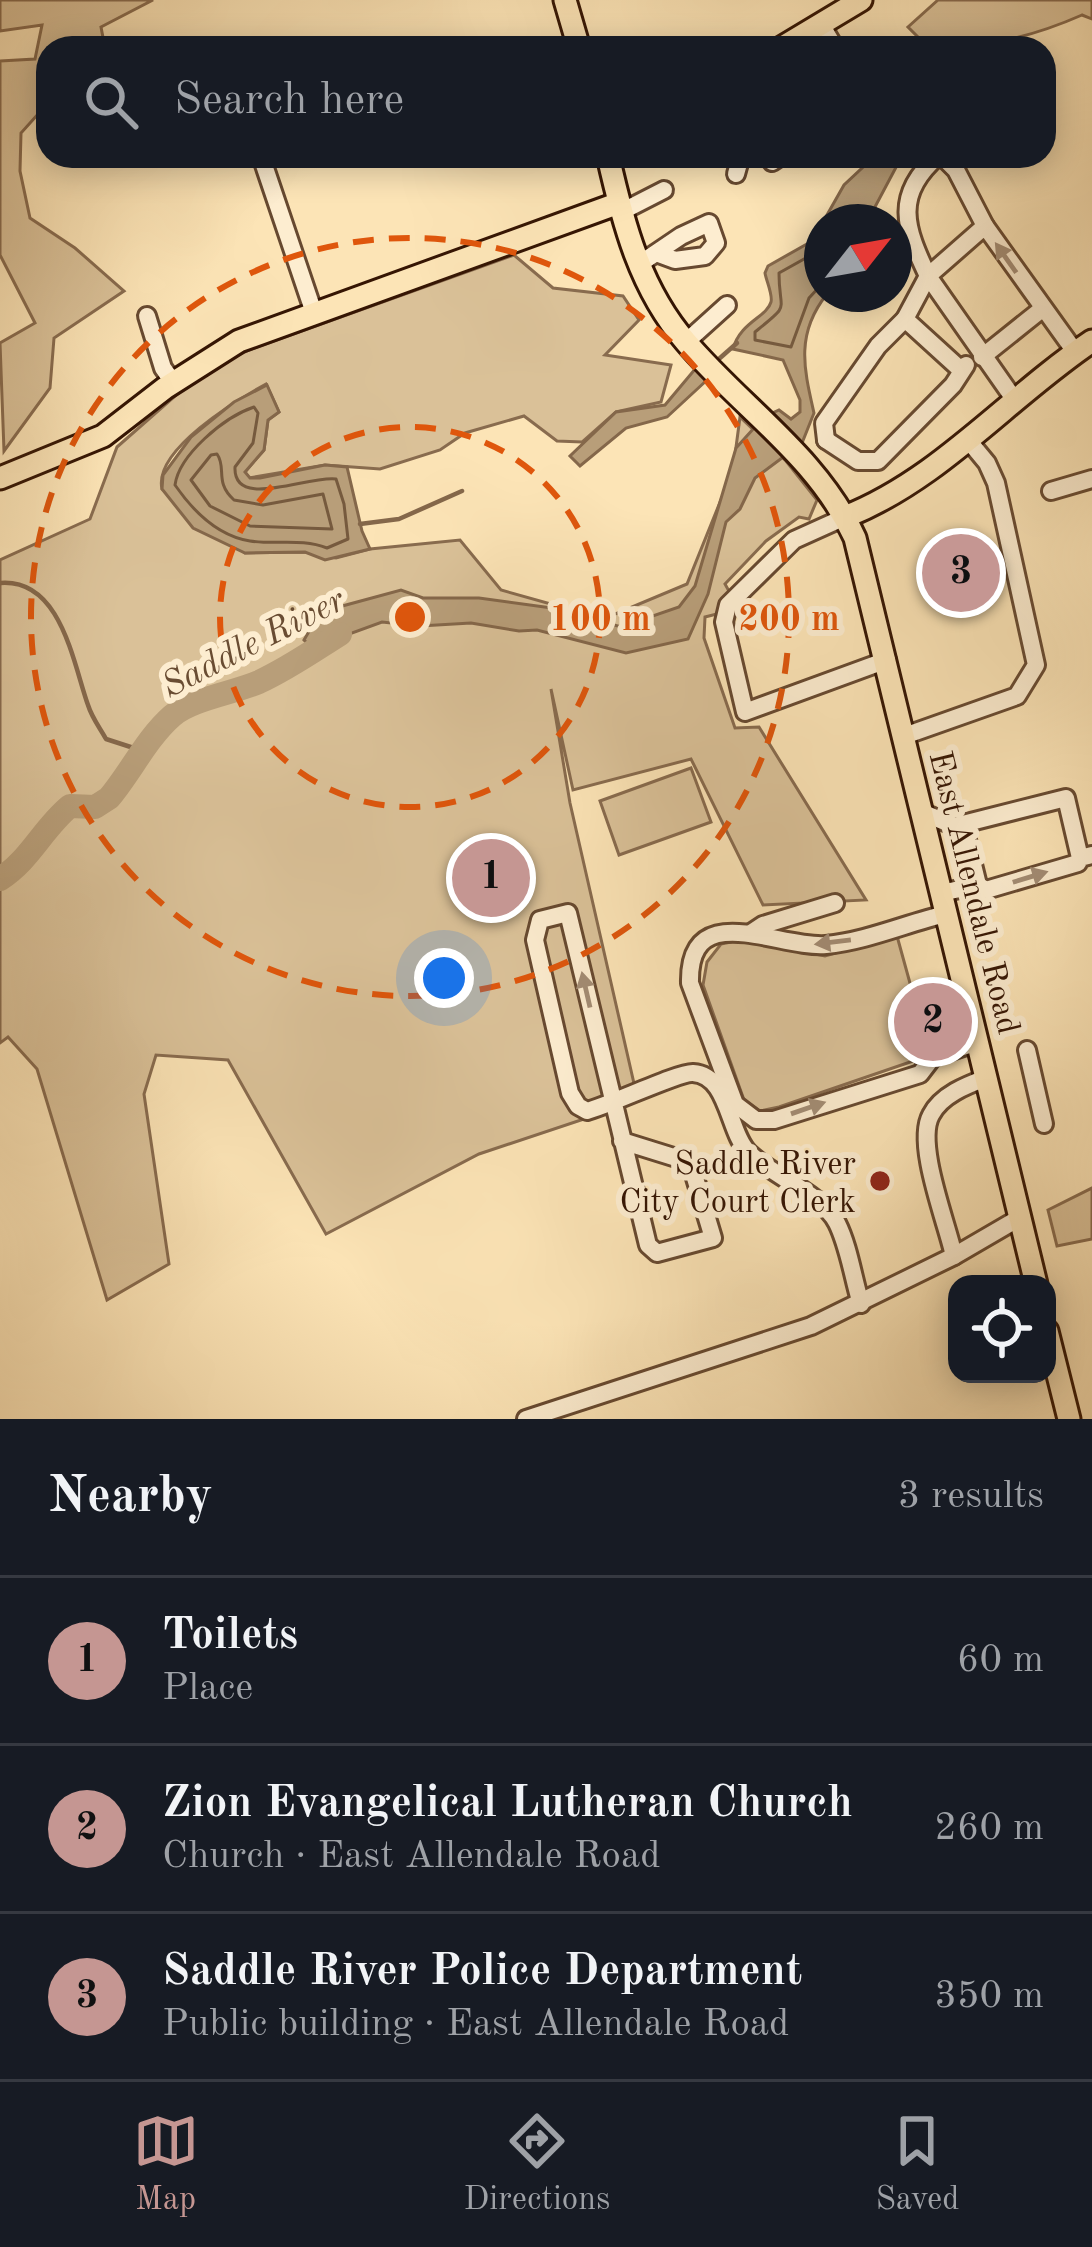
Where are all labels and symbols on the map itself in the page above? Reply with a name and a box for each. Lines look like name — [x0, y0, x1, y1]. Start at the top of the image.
north arrow — [804, 204, 912, 312]
one-way arrow — [995, 242, 1018, 275]
pin: 3 — [922, 528, 1000, 618]
water label: Saddle River — [156, 581, 353, 706]
centre of rings — [389, 596, 431, 638]
text: 100 m — [549, 603, 651, 639]
text: 200 m — [738, 603, 840, 639]
street label: East Allendale Road — [921, 748, 1024, 1038]
pin: 1 — [452, 833, 530, 923]
one-way arrow — [1012, 867, 1049, 885]
one-way arrow — [814, 933, 852, 952]
your location — [414, 948, 474, 1008]
one-way arrow — [576, 972, 595, 1009]
pin: 2 — [894, 977, 972, 1067]
one-way arrow — [790, 1098, 826, 1116]
place label: Saddle River City Court Clerk — [619, 1149, 856, 1220]
marker: Saddle River City Court Clerk — [867, 1168, 893, 1194]

